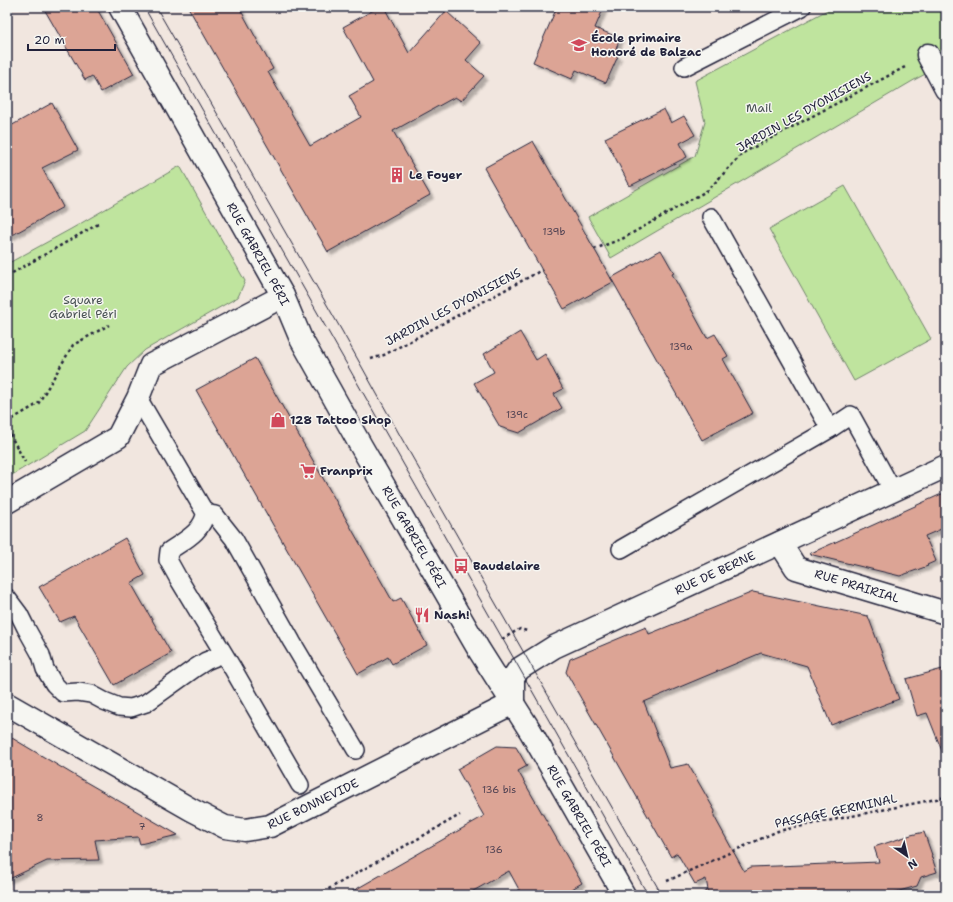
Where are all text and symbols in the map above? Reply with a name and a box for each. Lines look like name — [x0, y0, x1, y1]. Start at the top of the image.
scale bar — [28, 26, 115, 52]
place label: École primaire Honoré de Balzac — [591, 30, 701, 60]
text: 20 m — [34, 32, 65, 48]
school or university icon: École primaire Honoré de Balzac — [570, 36, 588, 54]
street label: JARDIN LES DYONISIENS — [734, 68, 874, 156]
park label: Mail — [746, 100, 772, 116]
building icon: Le Foyer — [388, 166, 406, 184]
place label: Le Foyer — [409, 167, 463, 183]
street label: RUE GABRIEL PÉRI — [223, 200, 293, 309]
house number: 139b — [542, 225, 566, 238]
street label: JARDIN LES DYONISIENS — [383, 264, 524, 350]
park label: Square Gabriel Péri — [49, 292, 117, 322]
house number: 139a — [669, 340, 693, 353]
house number: 139c — [506, 408, 528, 421]
shop icon: 128 Tattoo Shop — [269, 411, 287, 429]
place label: 128 Tattoo Shop — [290, 412, 391, 428]
supermarket icon: Franprix — [299, 462, 317, 480]
place label: Franprix — [320, 463, 373, 479]
street label: RUE GABRIEL PÉRI — [378, 483, 450, 591]
street label: RUE DE BERNE — [672, 547, 758, 599]
bus stop icon: Baudelaire — [452, 557, 470, 575]
place label: Baudelaire — [473, 558, 540, 574]
street label: RUE PRAIRIAL — [813, 565, 902, 607]
restaurant icon: Nash! — [413, 606, 431, 624]
place label: Nash! — [434, 607, 470, 623]
street label: RUE GABRIEL PÉRI — [543, 762, 615, 870]
street label: RUE BONNEVIDE — [265, 775, 361, 833]
house number: 136 bis — [482, 783, 516, 796]
street label: PASSAGE GERMINAL — [773, 790, 899, 832]
house number: 8 — [37, 811, 44, 824]
house number: 7 — [139, 820, 146, 833]
north arrow — [887, 836, 927, 876]
house number: 136 — [485, 843, 503, 856]
text: N — [904, 855, 920, 873]

